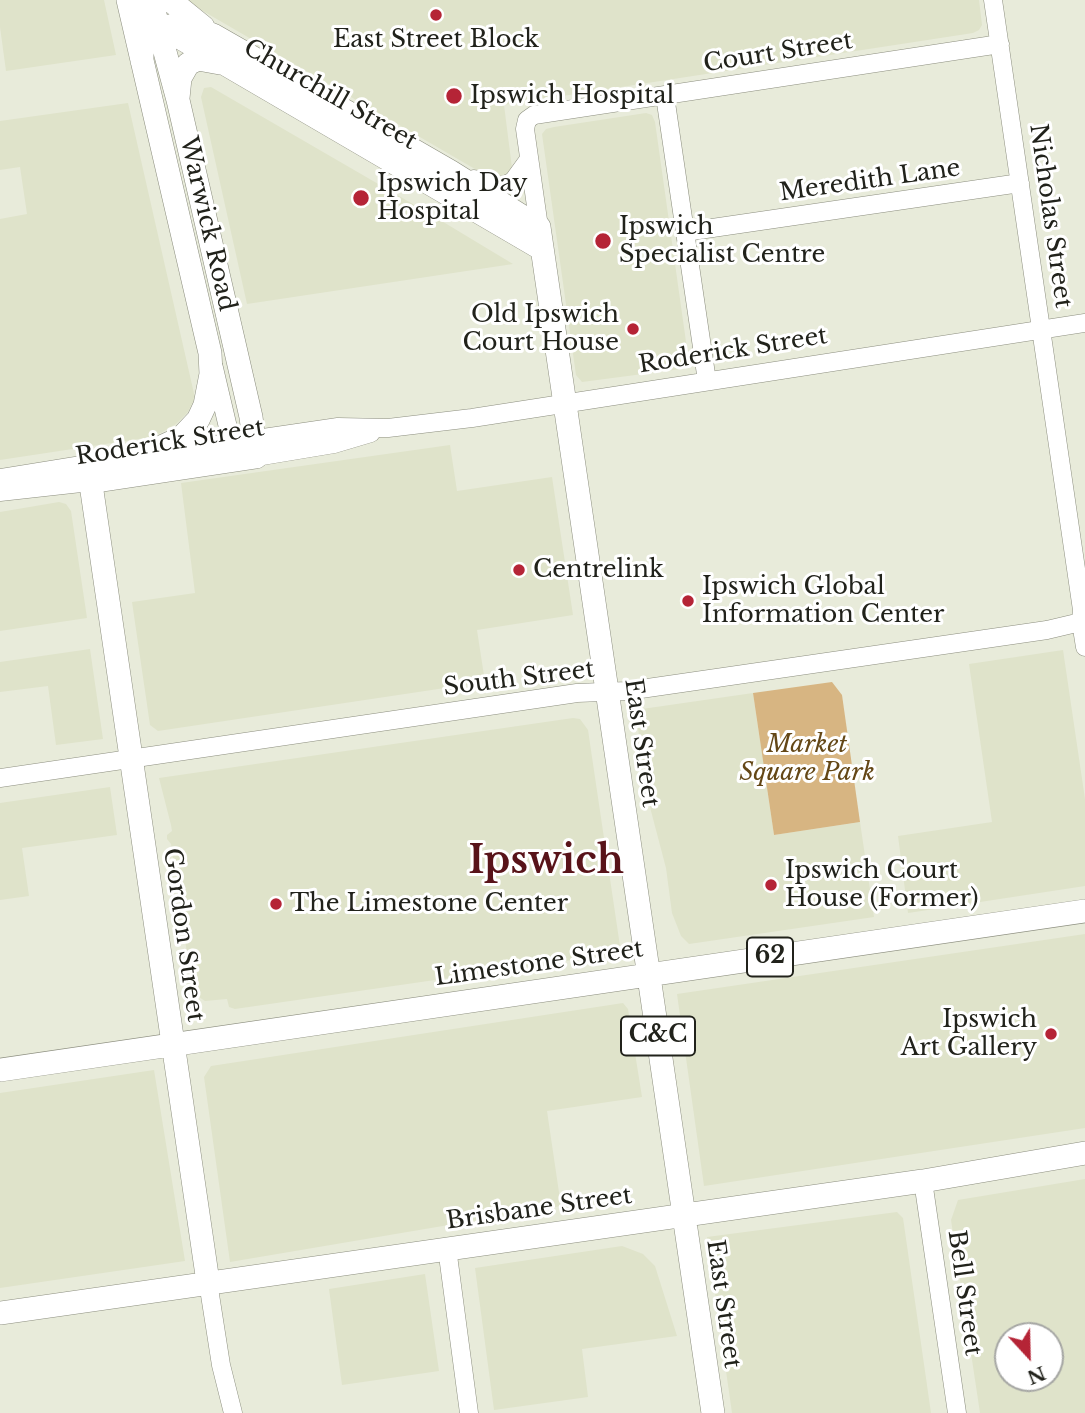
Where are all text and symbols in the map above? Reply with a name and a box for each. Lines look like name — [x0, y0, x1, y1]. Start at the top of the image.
marker: East Street Block — [428, 7, 444, 23]
place label: East Street Block — [333, 26, 539, 54]
street label: Court Street — [701, 27, 855, 79]
street label: Churchill Street — [238, 34, 422, 156]
place label: Ipswich Hospital — [470, 82, 674, 110]
marker: Ipswich Hospital — [444, 86, 464, 106]
street label: Nicholas Street — [1023, 122, 1077, 310]
street label: Warwick Road — [173, 134, 241, 314]
street label: Meredith Lane — [778, 154, 962, 208]
place label: Ipswich Day Hospital — [377, 170, 528, 226]
marker: Ipswich Day Hospital — [351, 188, 371, 208]
place label: Ipswich Specialist Centre — [619, 213, 825, 269]
marker: Ipswich Specialist Centre — [593, 231, 613, 251]
place label: Old Ipswich Court House — [463, 301, 619, 357]
marker: Old Ipswich Court House — [625, 321, 641, 337]
street label: Roderick Street — [637, 322, 829, 380]
street label: Roderick Street — [74, 414, 266, 472]
place label: Centrelink — [533, 556, 664, 584]
marker: Centrelink — [511, 562, 527, 578]
place label: Ipswich Global Information Center — [702, 573, 944, 629]
marker: Ipswich Global Information Center — [680, 593, 696, 609]
street label: South Street — [442, 655, 596, 703]
street label: East Street — [618, 677, 664, 809]
park label: Market Square Park — [739, 731, 875, 787]
district label: Ipswich — [468, 839, 624, 885]
street label: Gordon Street — [157, 846, 209, 1024]
place label: Ipswich Court House (Former) — [785, 857, 978, 913]
marker: Ipswich Court House (Former) — [763, 877, 779, 893]
place label: The Limestone Center — [290, 890, 568, 918]
marker: The Limestone Center — [268, 896, 284, 912]
street label: Limestone Street — [433, 935, 645, 993]
road number: 62 — [747, 938, 793, 976]
place label: Ipswich Art Gallery — [901, 1006, 1037, 1062]
road number: C&C — [621, 1016, 695, 1056]
marker: Ipswich Art Gallery — [1043, 1026, 1059, 1042]
street label: Brisbane Street — [444, 1182, 634, 1236]
street label: Bell Street — [941, 1228, 987, 1358]
street label: East Street — [700, 1238, 746, 1370]
north arrow — [994, 1322, 1064, 1392]
text: N — [1024, 1361, 1049, 1389]

